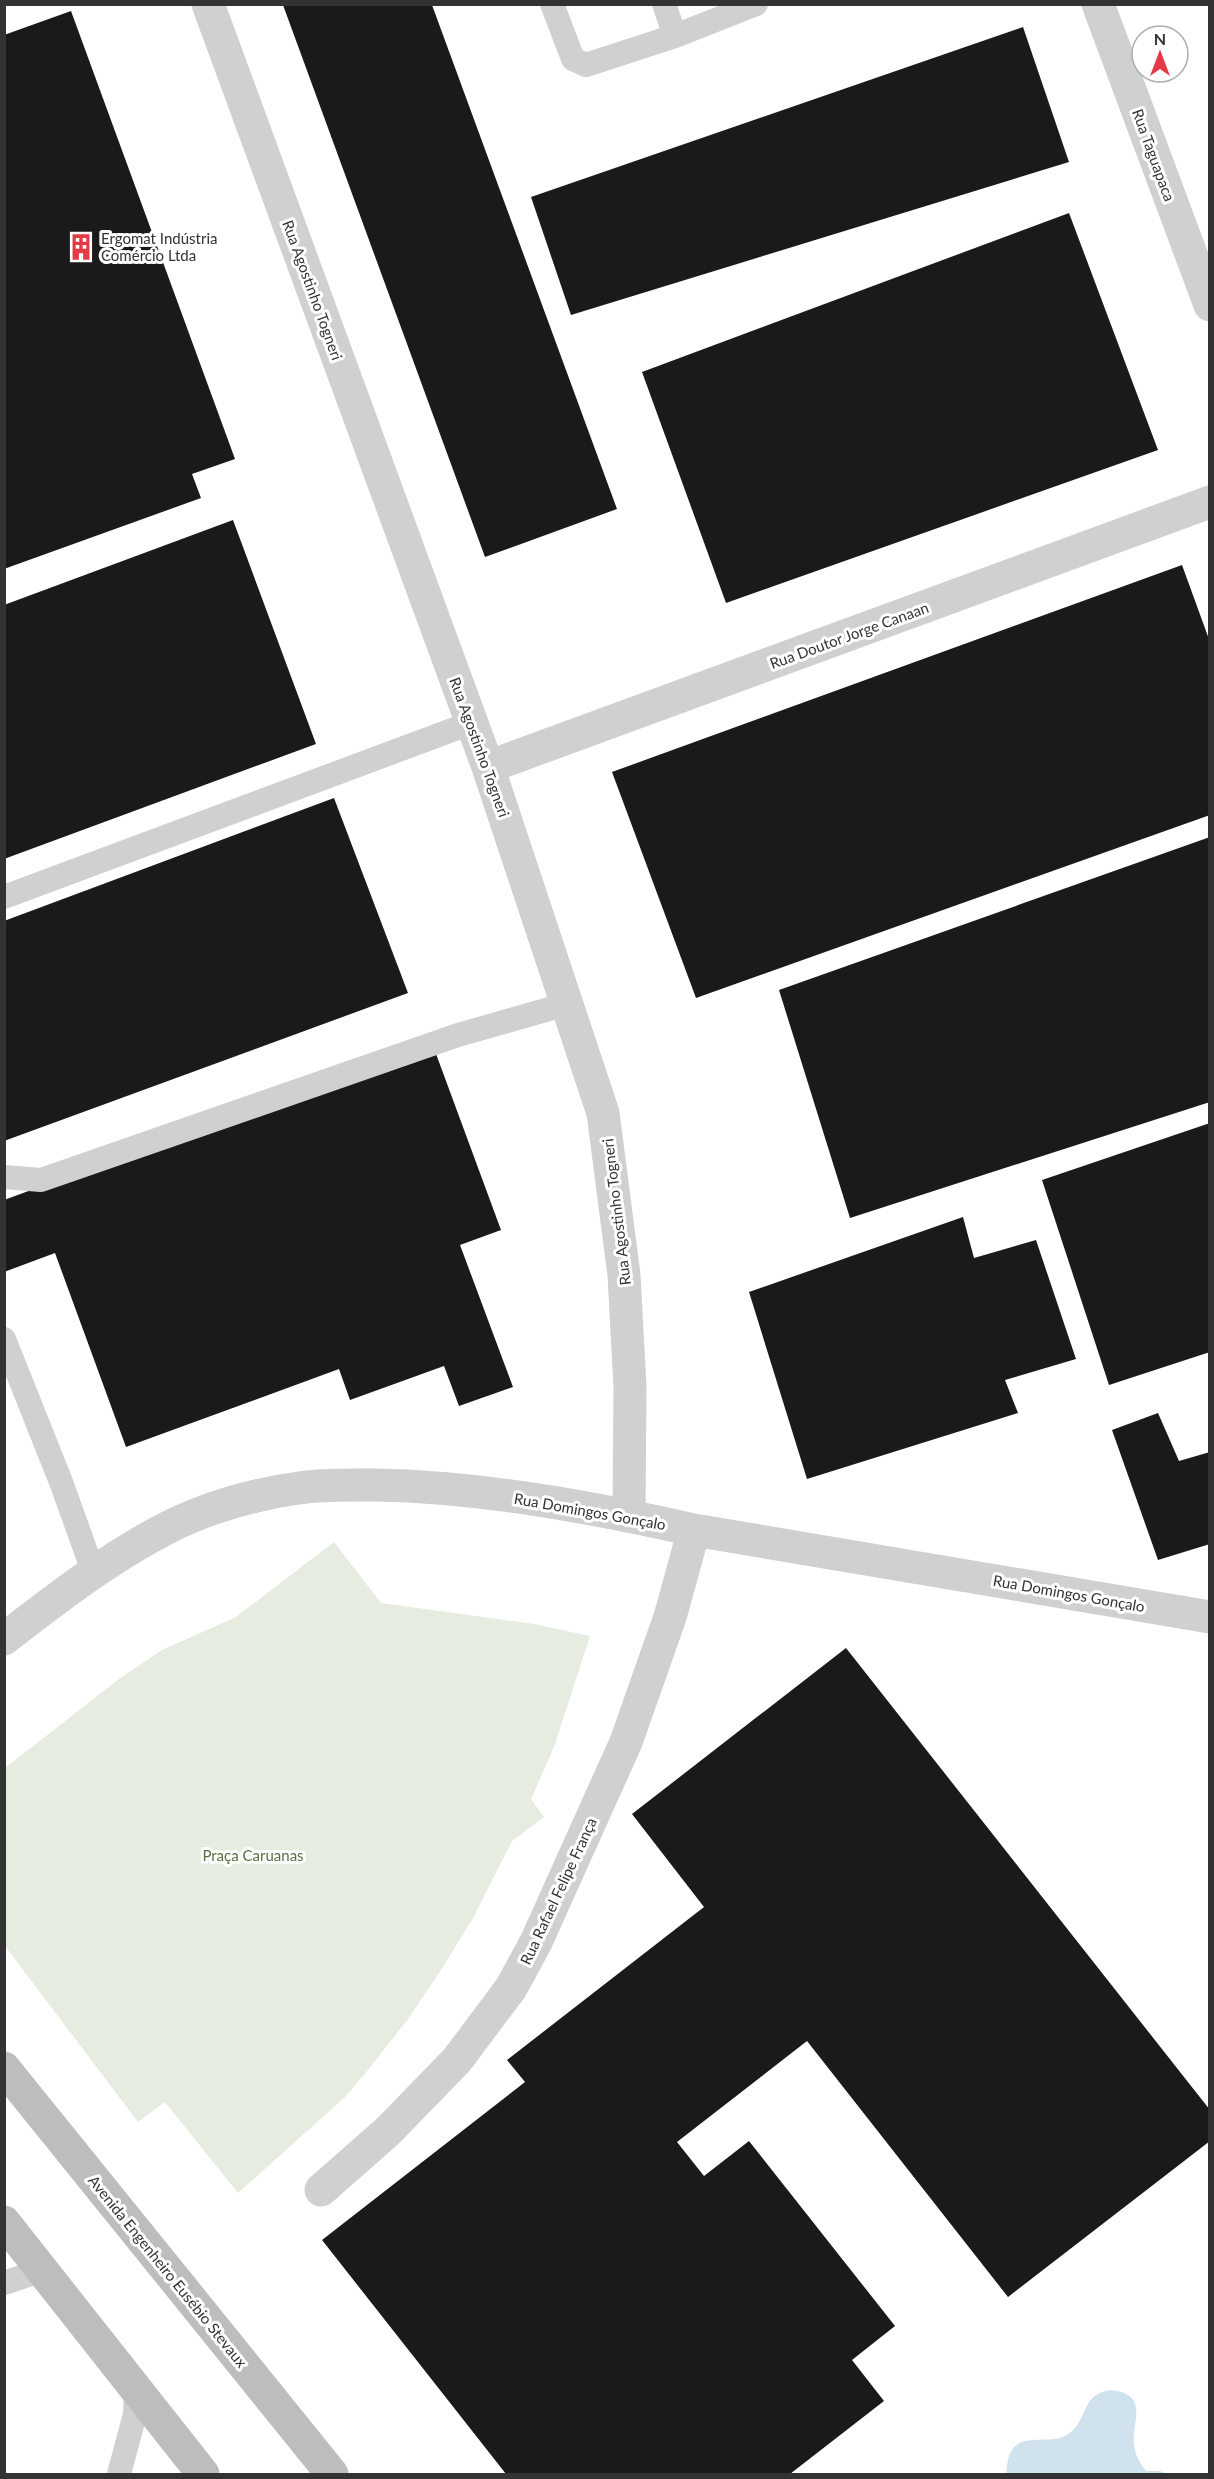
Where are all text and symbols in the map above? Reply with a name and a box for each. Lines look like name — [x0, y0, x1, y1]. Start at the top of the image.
north arrow — [1130, 24, 1190, 84]
text: N — [1154, 29, 1166, 48]
street label: Rua Taguapaca — [1129, 106, 1179, 204]
street label: Rua Agostinho Togneri — [279, 218, 347, 362]
place label: Ergomat Indústria Comércio Ltda — [101, 229, 217, 264]
building icon: Ergomat Indústria Comércio Ltda — [66, 232, 96, 262]
street label: Rua Doutor Jorge Canaan — [767, 598, 931, 672]
street label: Rua Agostinho Togneri — [446, 675, 514, 819]
street label: Rua Agostinho Togneri — [598, 1138, 634, 1286]
street label: Rua Domingos Gonçalo — [513, 1489, 667, 1533]
street label: Rua Domingos Gonçalo — [992, 1571, 1146, 1615]
street label: Rua Rafael Felipe França — [516, 1815, 600, 1967]
park label: Praça Caruanas — [202, 1846, 304, 1864]
street label: Avenida Engenheiro Eusébio Stevaux — [85, 2171, 251, 2371]

